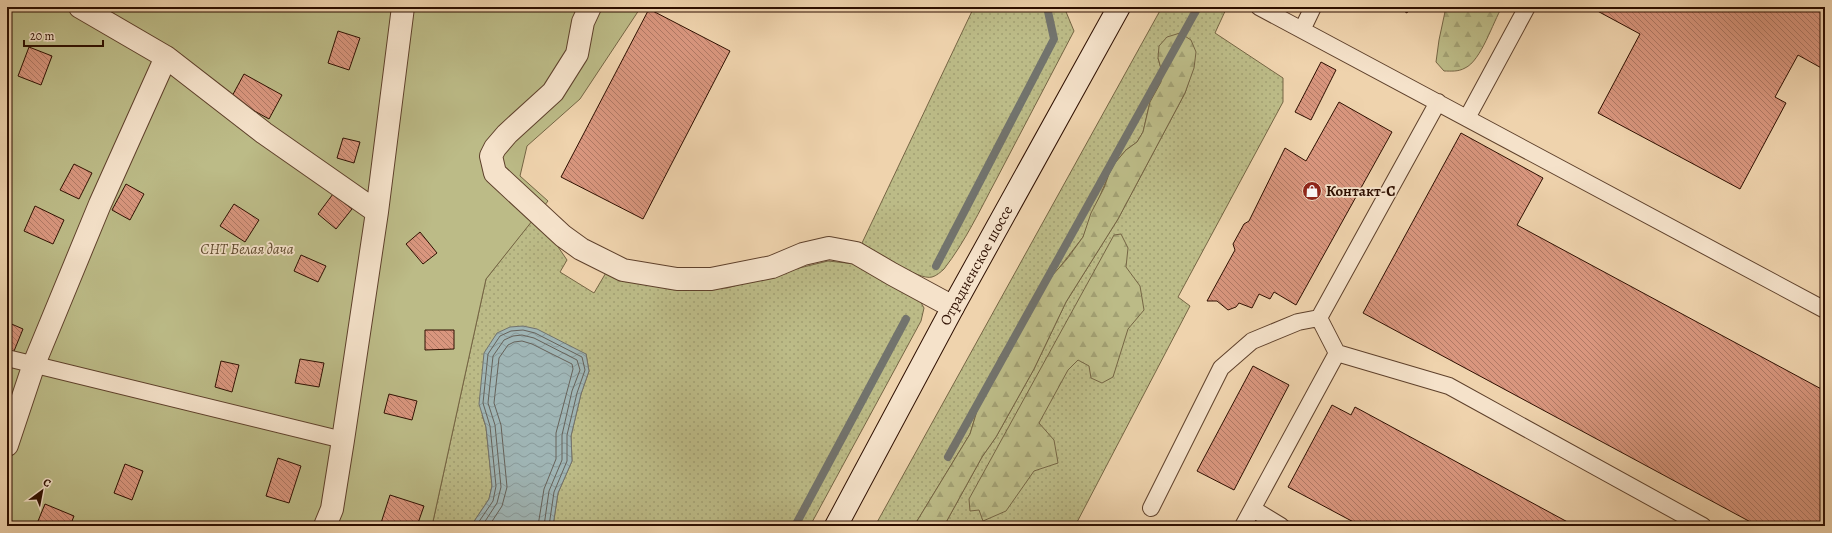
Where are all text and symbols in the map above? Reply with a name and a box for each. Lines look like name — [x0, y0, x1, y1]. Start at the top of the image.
scale bar — [24, 22, 103, 48]
text: 20 m — [30, 28, 54, 44]
shop icon: Контакт-С — [1301, 180, 1323, 202]
place label: Контакт-С — [1326, 181, 1395, 201]
street label: Отрадненское шоссе — [935, 202, 1017, 329]
park label: СНТ Белая дача — [200, 239, 294, 259]
north arrow — [22, 471, 62, 511]
text: С — [40, 475, 54, 491]

